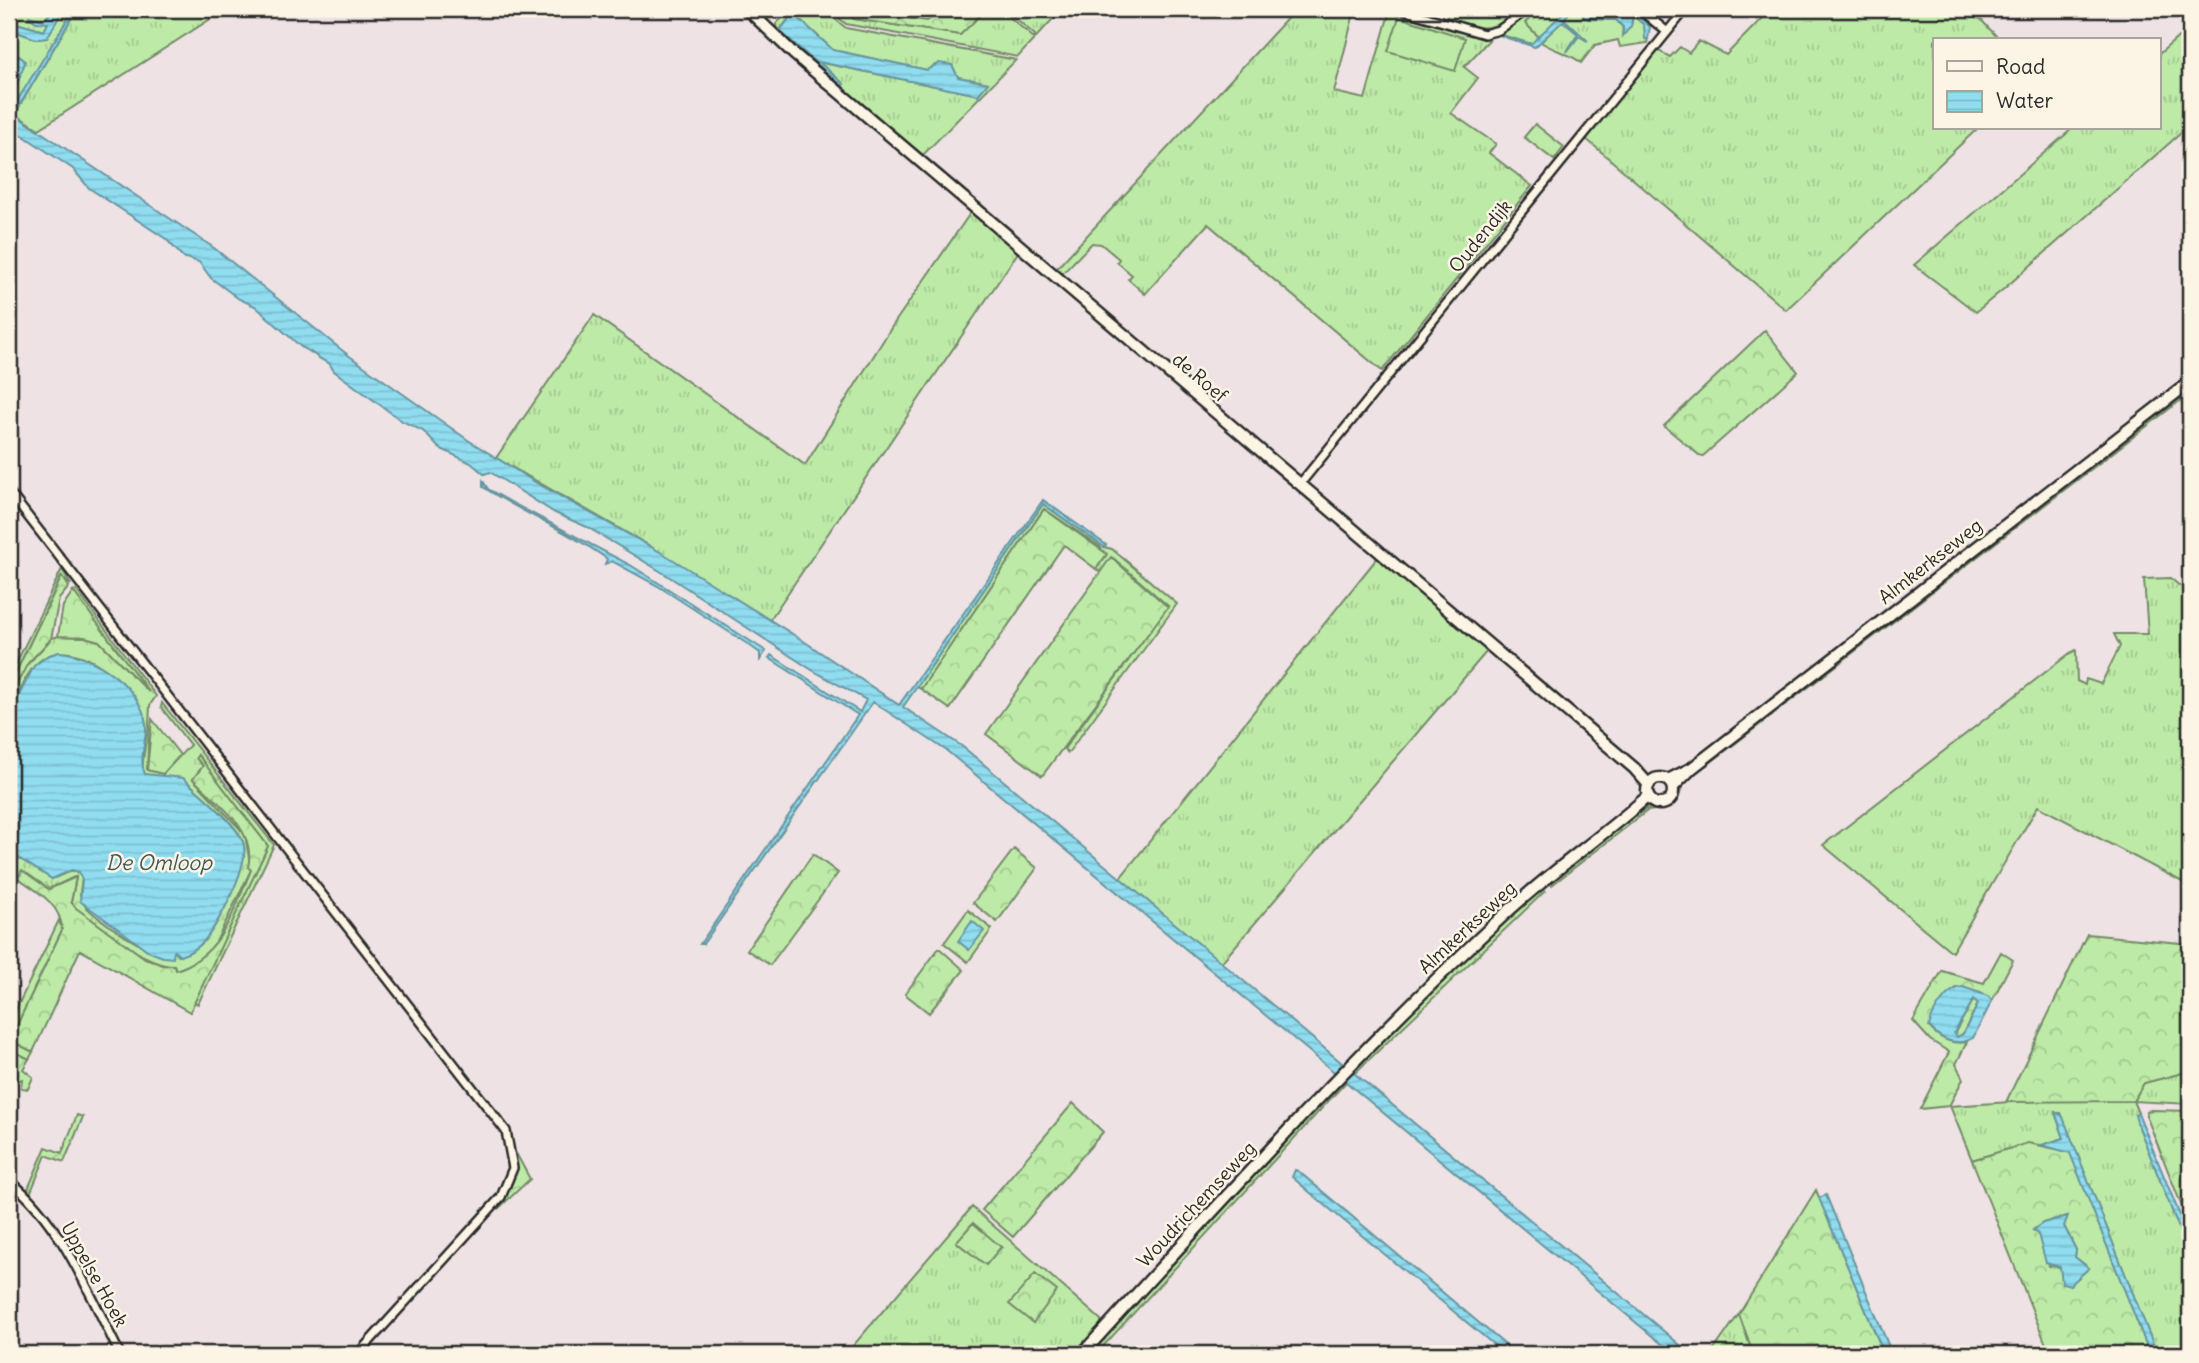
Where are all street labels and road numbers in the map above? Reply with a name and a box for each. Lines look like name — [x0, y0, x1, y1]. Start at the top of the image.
street label: Oudendijk — [1443, 194, 1517, 278]
street label: de Roef — [1167, 347, 1233, 408]
street label: Almkerkseweg — [1873, 513, 1987, 609]
street label: Almkerkseweg — [1413, 876, 1521, 978]
street label: Woudrichemseweg — [1131, 1136, 1261, 1272]
street label: Uppelse Hoek — [56, 1217, 134, 1331]

